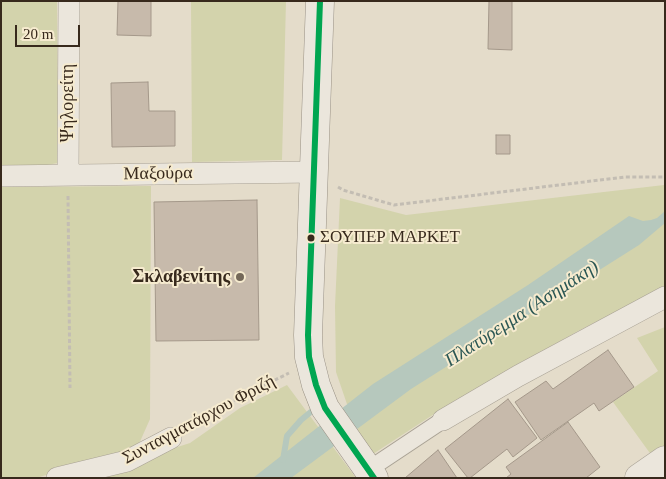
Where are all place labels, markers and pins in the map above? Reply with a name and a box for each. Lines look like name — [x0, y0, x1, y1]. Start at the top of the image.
place label: ΣΟΥΠΕΡ ΜΑΡΚΕΤ — [320, 228, 460, 248]
marker: ΣΟΥΠΕΡ ΜΑΡΚΕΤ — [306, 233, 316, 243]
place label: Σκλαβενίτης — [132, 266, 230, 288]
marker: Σκλαβενίτης — [234, 271, 246, 283]

